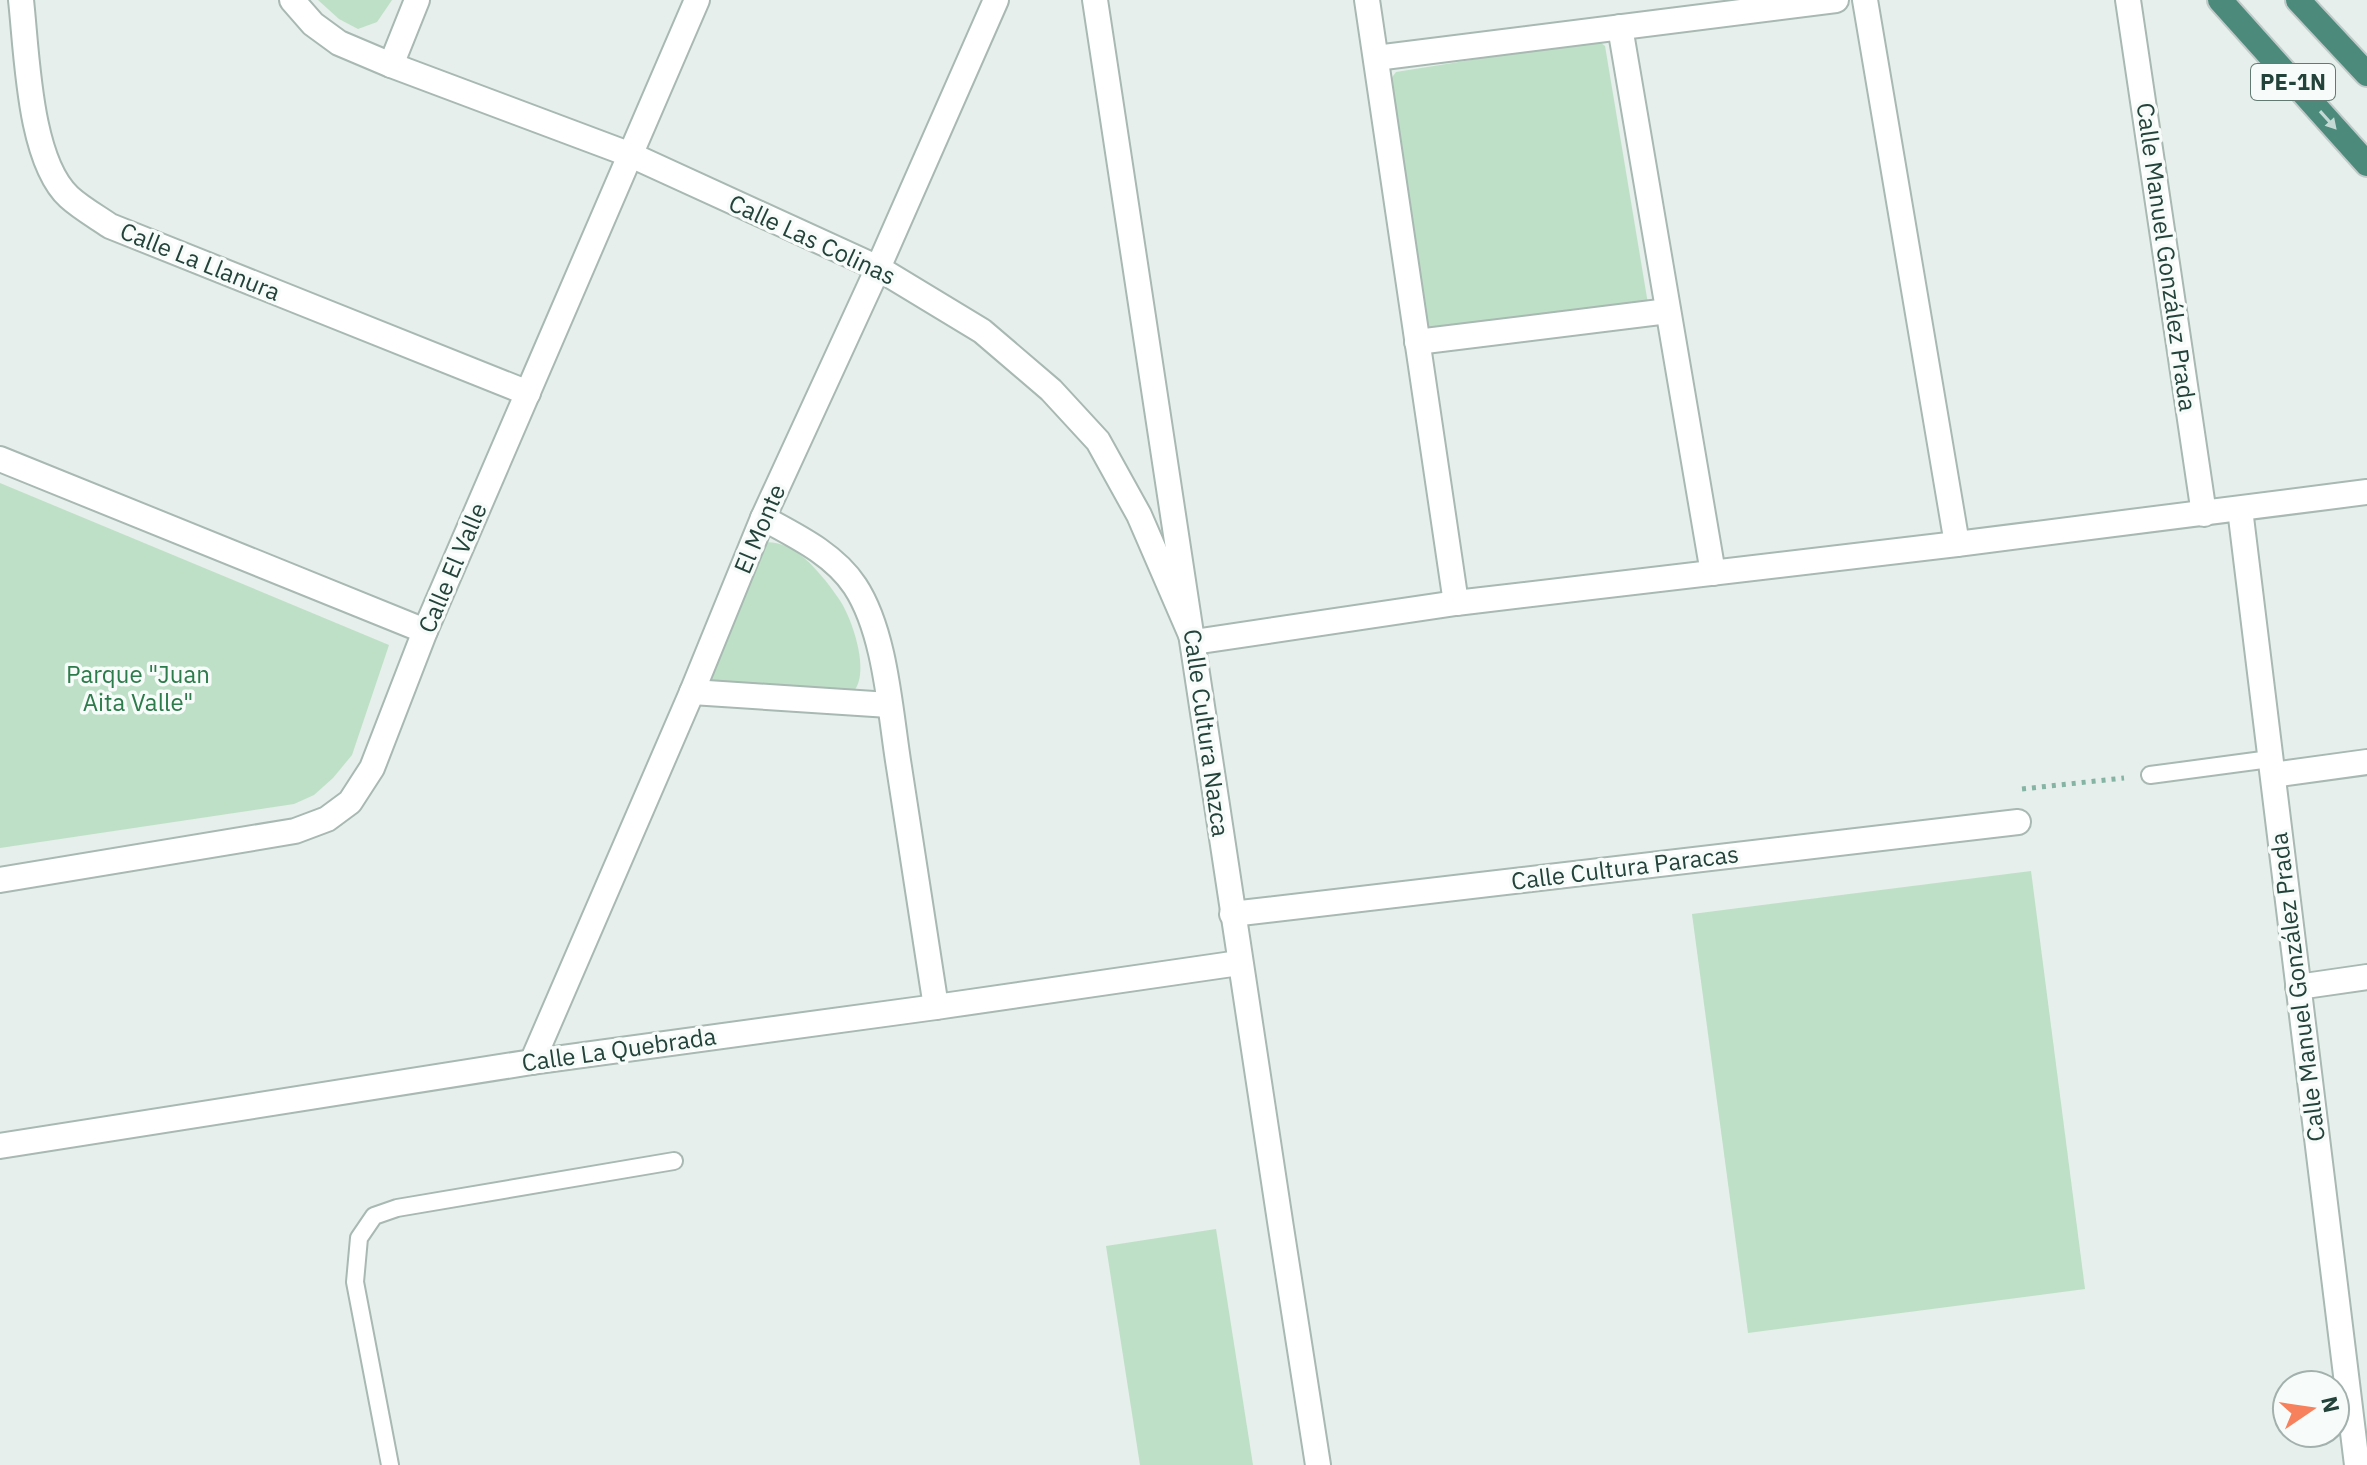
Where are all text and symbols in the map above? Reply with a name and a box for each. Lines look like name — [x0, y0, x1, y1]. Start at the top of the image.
road number: PE-1N — [2251, 64, 2335, 100]
street label: Calle Manuel González Prada — [2129, 101, 2205, 413]
one-way arrow — [2319, 111, 2337, 130]
street label: Calle Las Colinas — [724, 186, 901, 292]
street label: Calle La Llanura — [116, 214, 285, 308]
street label: El Monte — [726, 479, 792, 578]
street label: Calle El Valle — [410, 498, 494, 638]
street label: Calle Cultura Nazca — [1177, 627, 1237, 839]
park label: Parque "Juan Aita Valle" — [66, 658, 210, 718]
street label: Calle Manuel González Prada — [2262, 831, 2332, 1143]
street label: Calle Cultura Paracas — [1509, 837, 1740, 897]
street label: Calle La Quebrada — [520, 1020, 718, 1078]
north arrow — [2271, 1369, 2351, 1449]
text: N — [2315, 1393, 2347, 1415]

